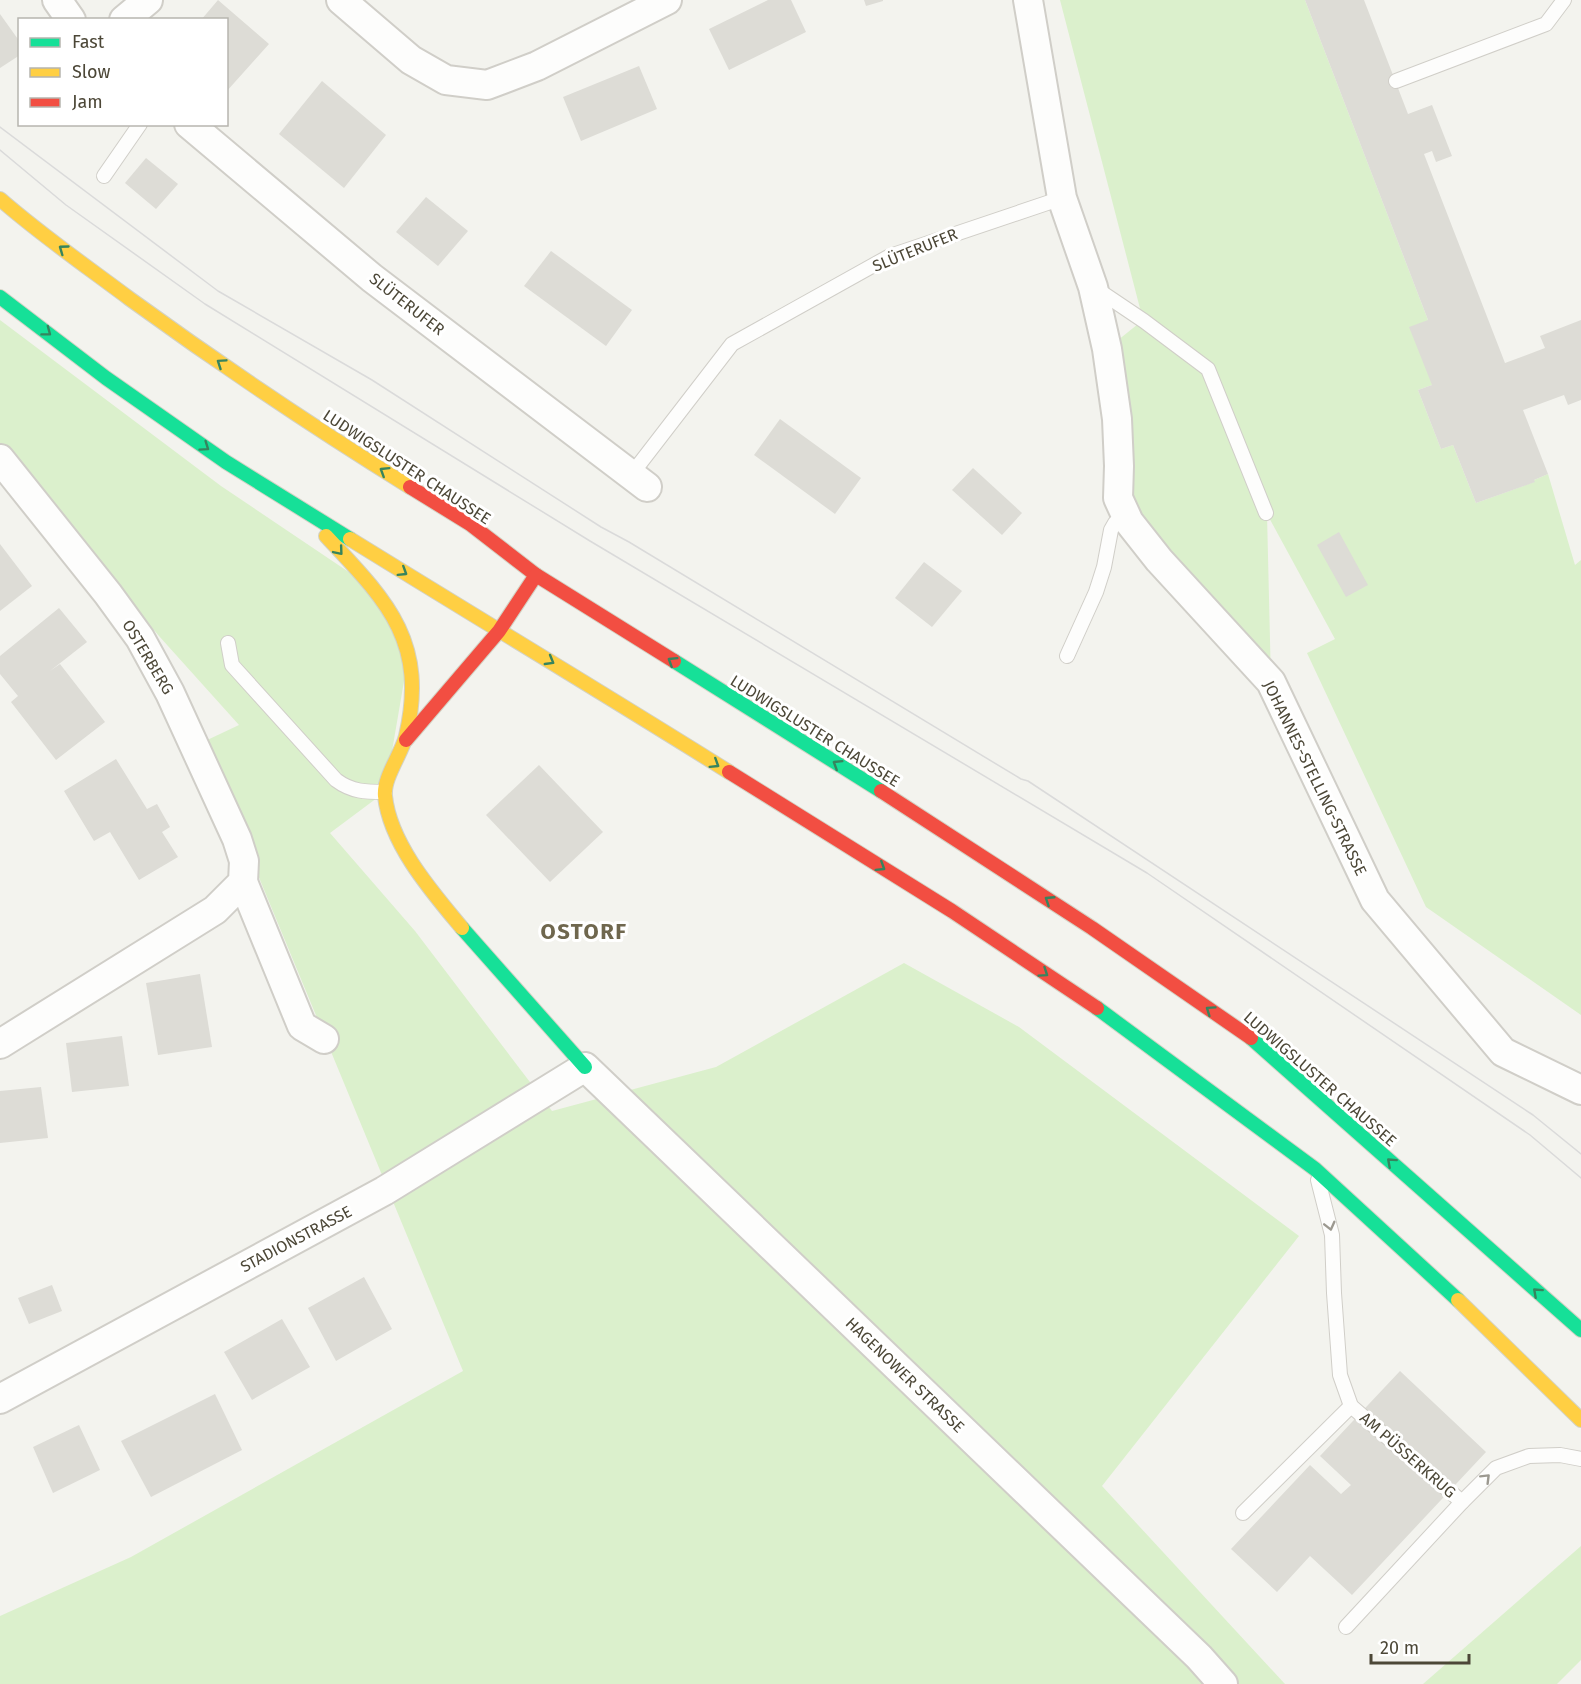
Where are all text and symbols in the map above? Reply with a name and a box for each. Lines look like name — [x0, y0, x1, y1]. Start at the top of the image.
legend — [18, 18, 228, 126]
text: Fast — [72, 31, 105, 53]
text: Slow — [72, 61, 111, 83]
text: Jam — [72, 91, 103, 113]
street label: SLÜTERUFER — [870, 224, 961, 276]
one-way arrow — [58, 246, 69, 257]
street label: SLÜTERUFER — [366, 269, 449, 339]
one-way arrow — [40, 325, 51, 336]
one-way arrow — [217, 359, 228, 370]
street label: LUDWIGSLUSTER CHAUSSEE — [320, 406, 494, 528]
one-way arrow — [198, 440, 209, 451]
one-way arrow — [380, 467, 391, 478]
one-way arrow — [332, 544, 343, 555]
one-way arrow — [397, 565, 407, 577]
street label: OSTERBERG — [118, 616, 178, 698]
one-way arrow — [544, 653, 554, 665]
one-way arrow — [668, 657, 678, 669]
street label: LUDWIGSLUSTER CHAUSSEE — [727, 671, 903, 791]
street label: JOHANNES-STELLING-STRASSE — [1259, 677, 1371, 879]
one-way arrow — [709, 756, 719, 768]
one-way arrow — [833, 761, 844, 772]
one-way arrow — [875, 859, 885, 871]
one-way arrow — [1045, 896, 1055, 908]
district label: OSTORF — [541, 918, 627, 945]
one-way arrow — [1038, 966, 1049, 977]
one-way arrow — [1206, 1006, 1217, 1017]
street label: LUDWIGSLUSTER CHAUSSEE — [1240, 1008, 1400, 1150]
one-way arrow — [1388, 1158, 1398, 1169]
street label: STADIONSTRASSE — [237, 1202, 355, 1276]
one-way arrow — [1322, 1221, 1335, 1231]
one-way arrow — [1533, 1288, 1544, 1299]
street label: HAGENOWER STRASSE — [842, 1313, 968, 1437]
street label: AM PÜSSERKRUG — [1356, 1408, 1460, 1502]
one-way arrow — [1478, 1474, 1489, 1485]
scale bar — [1371, 1627, 1468, 1665]
text: 20 m — [1380, 1637, 1419, 1659]

